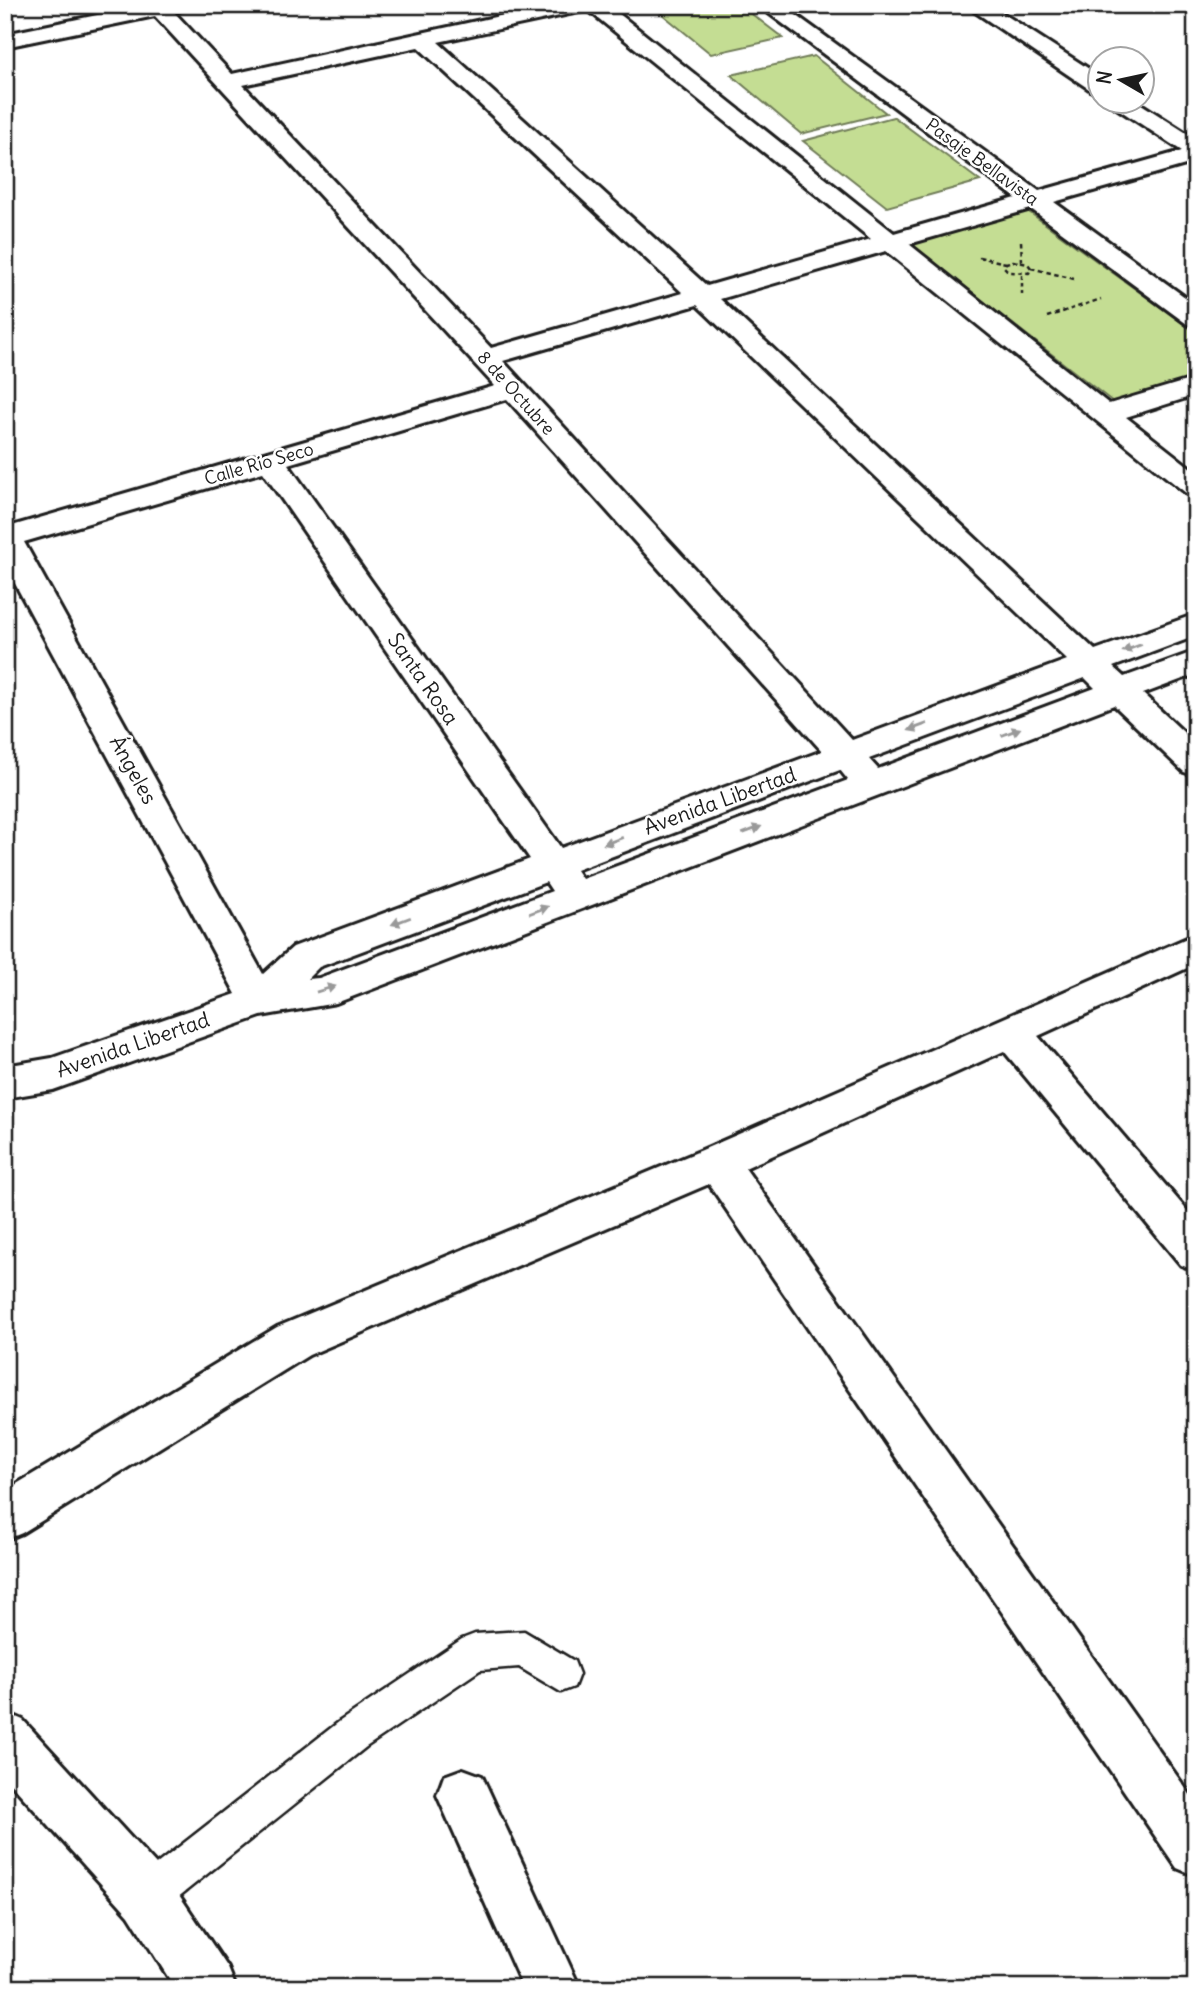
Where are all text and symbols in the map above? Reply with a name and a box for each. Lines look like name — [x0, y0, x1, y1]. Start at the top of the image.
north arrow — [1086, 46, 1156, 116]
text: N — [1091, 69, 1117, 86]
street label: Pasaje Bellavista — [921, 113, 1043, 210]
street label: 8 de Octubre — [473, 346, 560, 439]
street label: Calle Río Seco — [202, 437, 316, 490]
street label: Santa Rosa — [382, 627, 465, 730]
one-way arrow — [1121, 643, 1142, 654]
one-way arrow — [908, 722, 929, 733]
one-way arrow — [1000, 726, 1021, 737]
street label: Ángeles — [104, 731, 163, 809]
street label: Avenida Libertad — [640, 760, 800, 841]
one-way arrow — [742, 824, 763, 835]
one-way arrow — [603, 835, 624, 846]
one-way arrow — [529, 905, 550, 916]
one-way arrow — [390, 916, 411, 927]
one-way arrow — [316, 984, 337, 994]
street label: Avenida Libertad — [53, 1006, 213, 1083]

